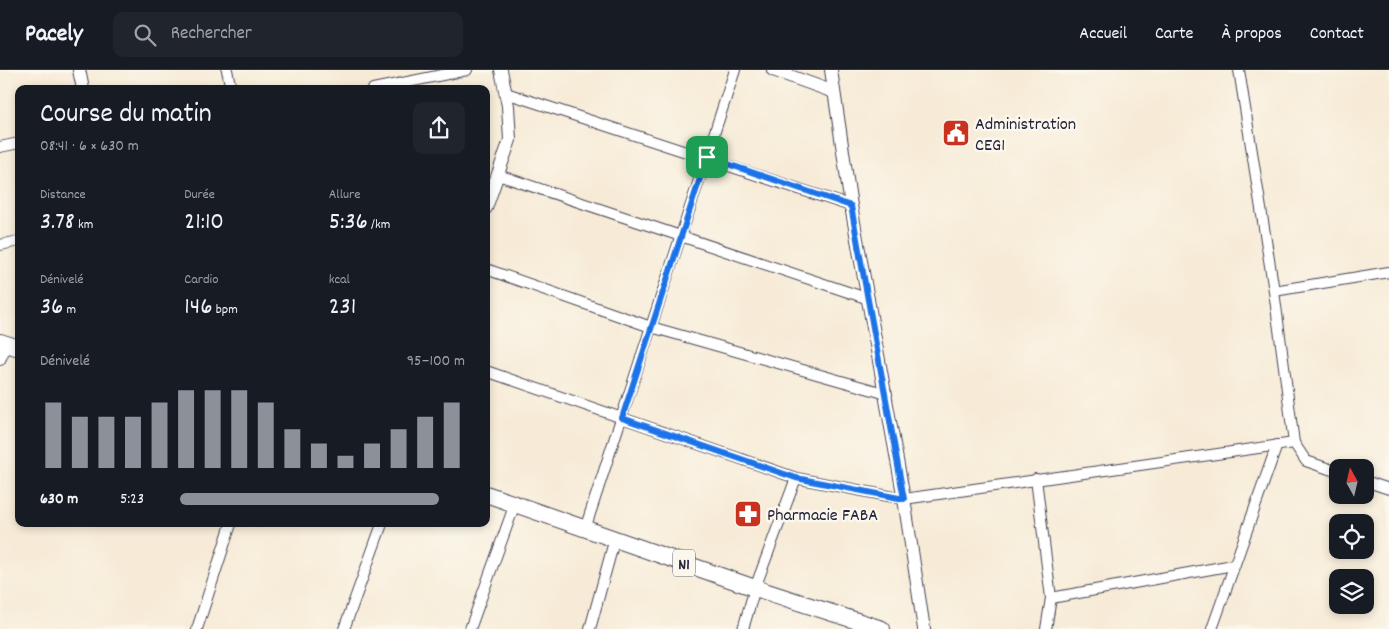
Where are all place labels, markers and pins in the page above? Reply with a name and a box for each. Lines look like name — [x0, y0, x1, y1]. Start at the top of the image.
place label: Administration CEG1 — [975, 113, 1076, 159]
public building icon: Administration CEG1 — [941, 118, 971, 148]
pin — [686, 136, 728, 178]
pharmacy icon: Pharmacie FABA — [733, 499, 763, 529]
place label: Pharmacie FABA — [767, 504, 878, 529]

